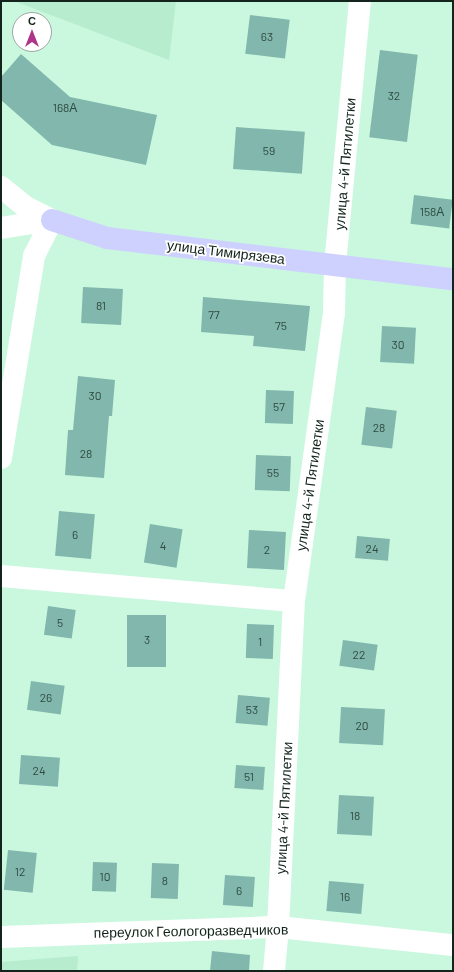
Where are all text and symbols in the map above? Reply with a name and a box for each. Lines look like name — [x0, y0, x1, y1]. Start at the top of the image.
north arrow — [12, 12, 52, 52]
text: С — [28, 14, 36, 27]
house number: 63 — [261, 30, 273, 44]
house number: 32 — [388, 89, 400, 103]
street label: улица 4-й Пятилетки — [331, 97, 359, 231]
house number: 168А — [53, 101, 77, 115]
house number: 59 — [263, 144, 275, 158]
house number: 158А — [420, 205, 444, 219]
street label: улица Тимирязева — [166, 236, 286, 268]
house number: 81 — [96, 299, 106, 313]
house number: 77 — [208, 308, 220, 322]
house number: 75 — [275, 319, 287, 333]
house number: 30 — [392, 338, 404, 352]
house number: 30 — [89, 389, 101, 403]
house number: 57 — [273, 400, 285, 414]
street label: улица 4-й Пятилетки — [292, 418, 328, 552]
house number: 28 — [373, 421, 385, 435]
house number: 28 — [80, 447, 92, 461]
house number: 55 — [267, 466, 279, 480]
house number: 6 — [72, 528, 78, 542]
house number: 4 — [160, 539, 166, 553]
house number: 24 — [365, 542, 379, 556]
house number: 2 — [264, 543, 270, 557]
house number: 5 — [57, 616, 63, 630]
house number: 3 — [144, 633, 150, 647]
house number: 1 — [258, 635, 262, 649]
house number: 22 — [353, 648, 365, 662]
house number: 26 — [40, 691, 52, 705]
house number: 53 — [246, 703, 258, 717]
house number: 20 — [355, 719, 369, 733]
street label: улица 4-й Пятилетки — [272, 741, 296, 875]
house number: 24 — [32, 764, 46, 778]
house number: 51 — [244, 770, 254, 784]
house number: 18 — [350, 809, 360, 823]
house number: 12 — [15, 865, 25, 879]
house number: 10 — [100, 870, 110, 884]
house number: 8 — [162, 874, 168, 888]
house number: 6 — [236, 884, 242, 898]
house number: 16 — [340, 890, 350, 904]
street label: переулок Геологоразведчиков — [94, 921, 288, 941]

